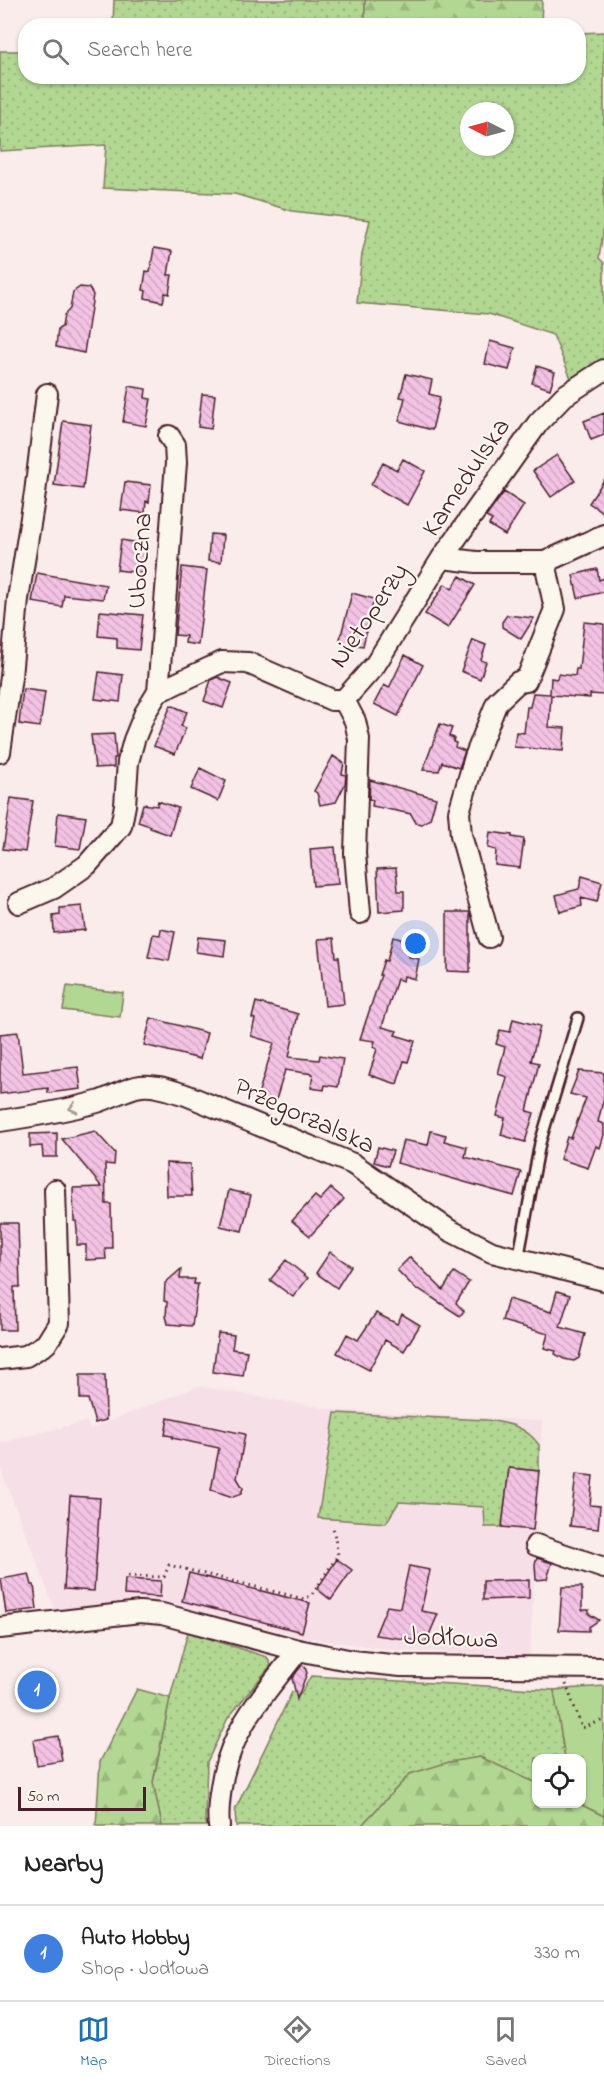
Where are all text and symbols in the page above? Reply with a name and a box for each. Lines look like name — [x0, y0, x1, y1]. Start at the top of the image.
search box — [18, 18, 586, 84]
icon: search — [39, 35, 72, 68]
text: Search here — [87, 35, 192, 67]
north arrow — [460, 102, 514, 156]
street label: Kamedulska — [413, 411, 521, 545]
street label: Uboczna — [118, 511, 164, 611]
street label: Nietoperzy — [320, 555, 420, 677]
your location — [401, 929, 430, 958]
street label: Przegorzalska — [227, 1068, 381, 1166]
one-way arrow — [68, 1100, 78, 1113]
street label: Jodłowa — [403, 1618, 499, 1660]
pin: 1 — [18, 1668, 57, 1712]
map controls — [532, 1754, 586, 1808]
button: locate — [532, 1754, 586, 1808]
scale bar — [18, 1784, 146, 1812]
text: 50 m — [27, 1785, 59, 1809]
text: Nearby — [24, 1846, 103, 1884]
text: Auto Hobby — [81, 1923, 190, 1955]
text: 1 — [40, 1939, 47, 1968]
text: 330 m — [534, 1939, 580, 1968]
text: Shop · Jodłowa — [81, 1955, 209, 1984]
tab: Map — [77, 2013, 110, 2073]
tab: Directions — [264, 2013, 331, 2073]
tab: Saved — [485, 2013, 527, 2073]

